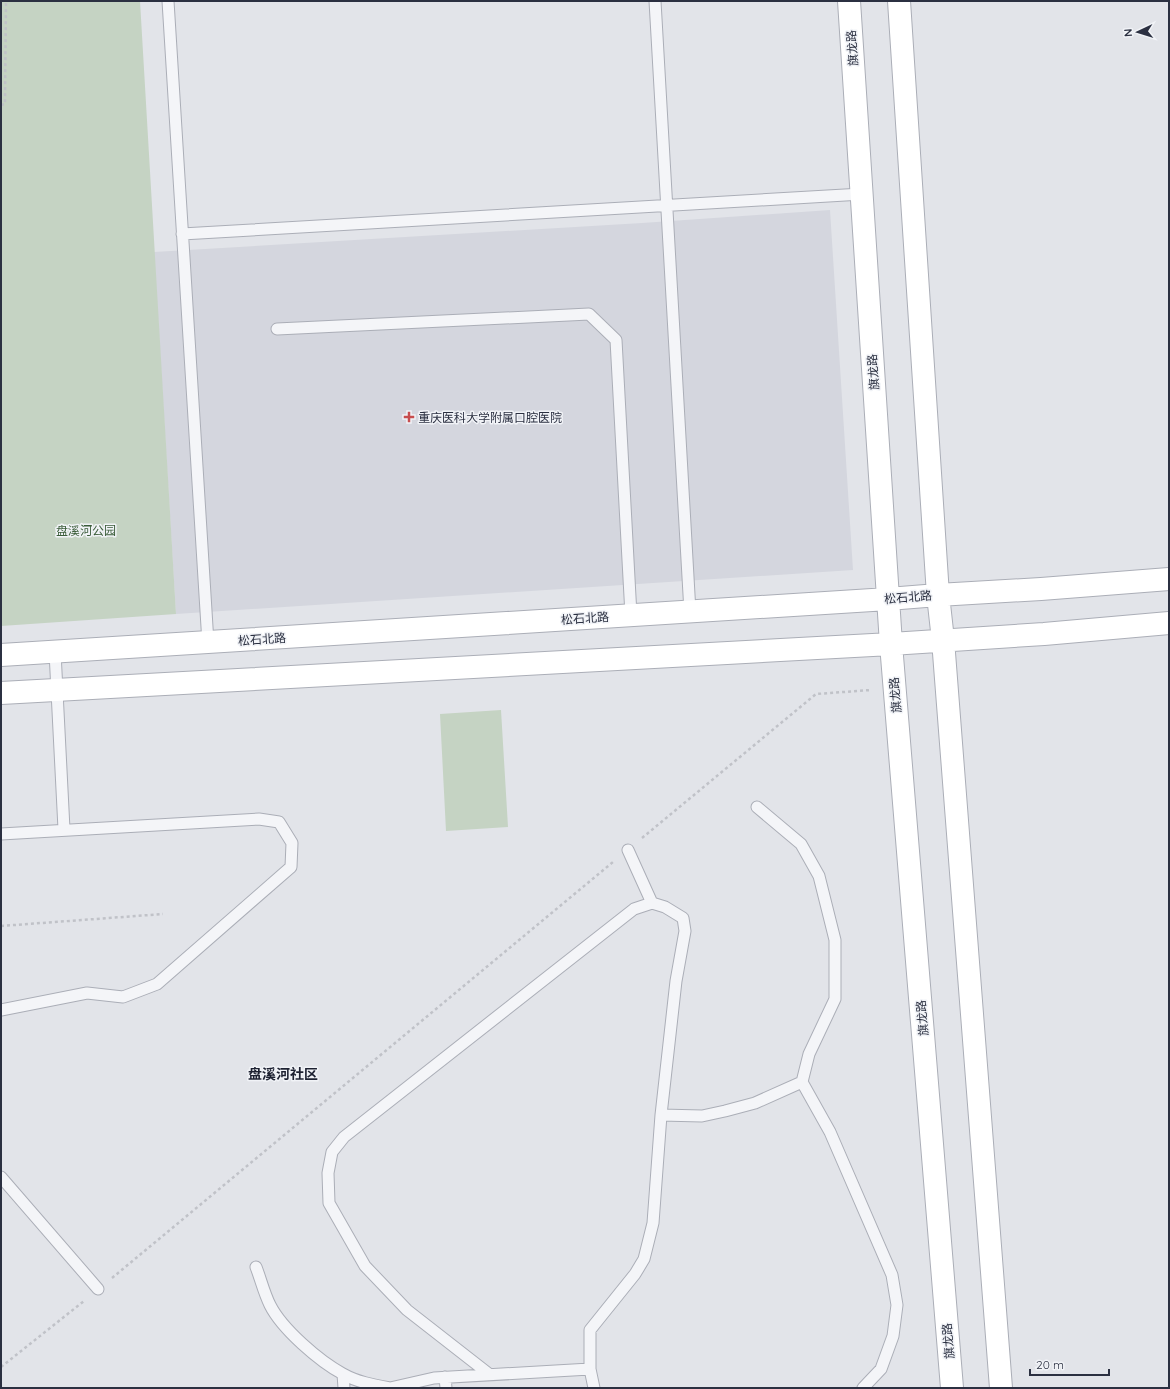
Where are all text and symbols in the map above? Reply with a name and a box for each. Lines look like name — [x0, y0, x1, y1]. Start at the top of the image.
north arrow — [1118, 12, 1158, 52]
text: N — [1121, 28, 1135, 37]
street label: 旗龙路 — [843, 30, 861, 66]
street label: 旗龙路 — [864, 354, 882, 390]
place label: 重庆医科大学附属口腔医院 — [418, 410, 562, 425]
marker: 重庆医科大学附属口腔医院 — [403, 411, 415, 423]
park label: 盘溪河公园 — [56, 523, 116, 538]
street label: 松石北路 — [883, 587, 933, 607]
street label: 松石北路 — [561, 609, 609, 627]
street label: 松石北路 — [238, 630, 286, 648]
street label: 旗龙路 — [886, 676, 904, 714]
street label: 旗龙路 — [913, 999, 931, 1037]
district label: 盘溪河社区 — [248, 1065, 318, 1083]
street label: 旗龙路 — [939, 1322, 957, 1360]
scale bar — [1030, 1351, 1109, 1377]
text: 20 m — [1036, 1357, 1064, 1372]

